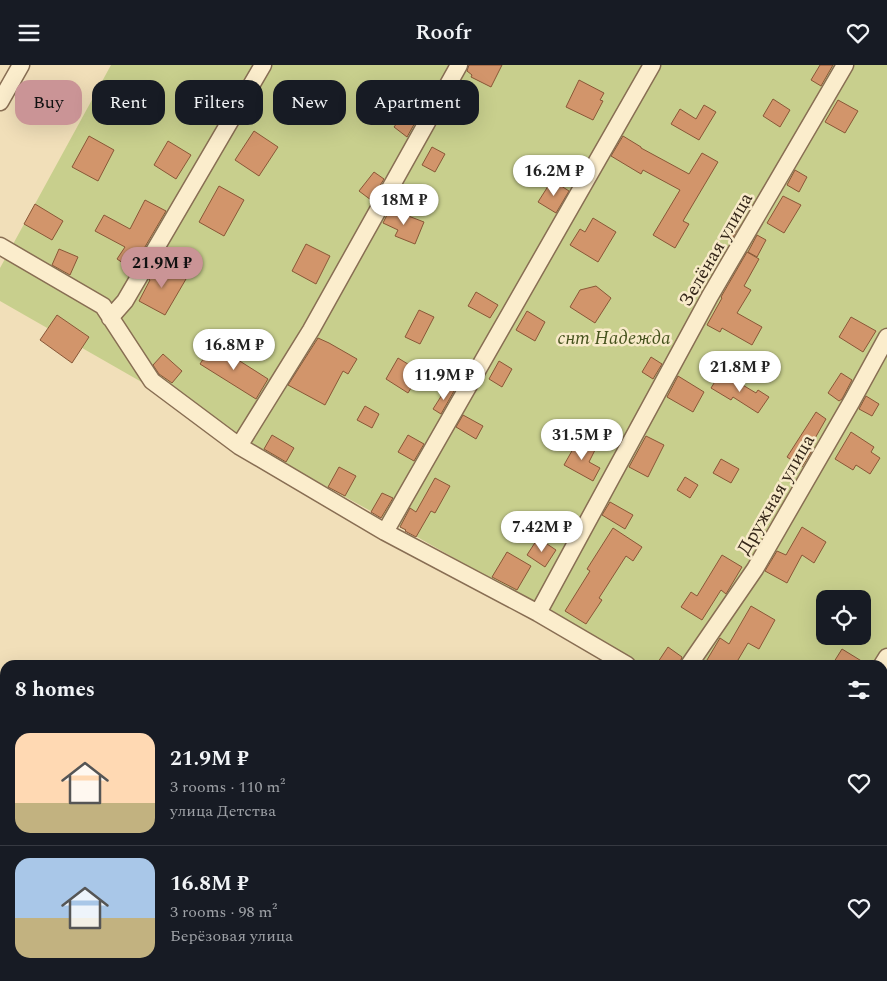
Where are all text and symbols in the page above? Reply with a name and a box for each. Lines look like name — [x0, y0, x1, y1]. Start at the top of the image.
text: Roofr — [415, 16, 472, 49]
icon: menu — [15, 19, 43, 47]
icon: heart — [844, 19, 872, 47]
chip: Buy — [15, 80, 82, 125]
chip: Rent — [92, 80, 165, 125]
chip: Filters — [175, 80, 263, 125]
chip: New — [273, 80, 346, 125]
chip: Apartment — [356, 80, 479, 125]
pin: 16.2M ₽ — [508, 155, 600, 197]
text: 16.2M ₽ — [524, 159, 584, 183]
pin: 18M ₽ — [369, 184, 439, 226]
street label: Зелёная улица — [672, 187, 761, 312]
text: 18M ₽ — [381, 188, 427, 212]
pin: 21.9M ₽ — [116, 247, 208, 289]
text: 21.9M ₽ — [132, 251, 192, 275]
park label: снт Надежда — [557, 324, 671, 353]
pin: 16.8M ₽ — [188, 329, 280, 371]
text: 16.8M ₽ — [204, 333, 264, 357]
pin: 21.8M ₽ — [694, 351, 786, 393]
text: 21.8M ₽ — [710, 355, 770, 379]
pin: 11.9M ₽ — [398, 359, 490, 401]
text: 11.9M ₽ — [414, 363, 474, 387]
pin: 31.5M ₽ — [536, 419, 628, 461]
text: 31.5M ₽ — [552, 423, 612, 447]
street label: Дружная улица — [730, 428, 823, 560]
pin: 7.42M ₽ — [496, 511, 588, 553]
text: 7.42M ₽ — [512, 515, 572, 539]
map controls — [816, 590, 871, 645]
button: locate — [816, 590, 871, 645]
text: 8 homes — [15, 674, 95, 706]
icon: filters — [845, 676, 873, 704]
text: 21.9M ₽ — [170, 743, 249, 775]
icon: home — [55, 753, 115, 813]
icon: heart — [845, 769, 873, 797]
text: 3 rooms · 110 m² — [170, 775, 285, 799]
text: улица Детства — [170, 799, 276, 823]
text: 16.8M ₽ — [170, 868, 249, 900]
icon: home — [55, 878, 115, 938]
icon: heart — [845, 894, 873, 922]
text: 3 rooms · 98 m² — [170, 900, 277, 924]
text: Берёзовая улица — [170, 924, 293, 948]

